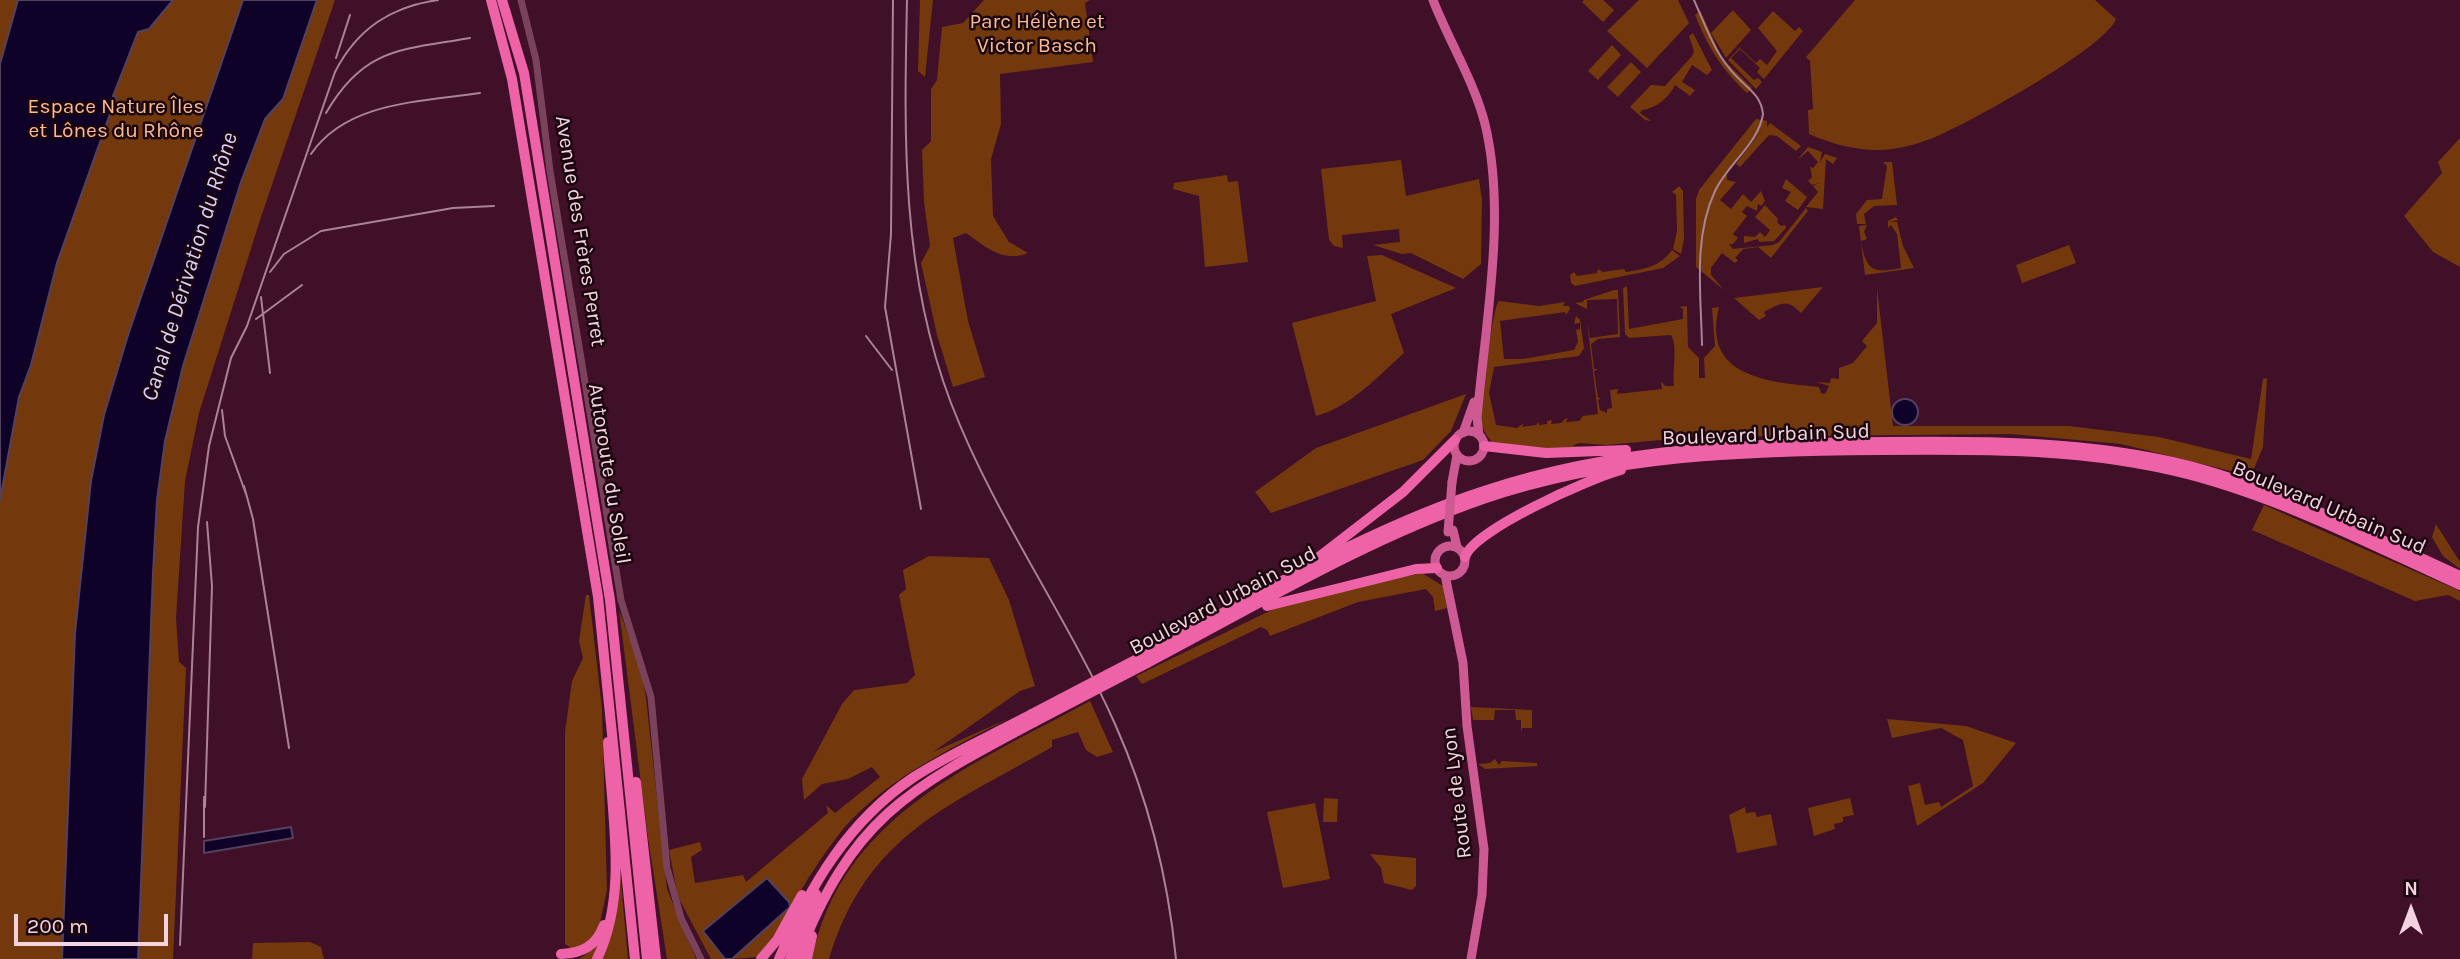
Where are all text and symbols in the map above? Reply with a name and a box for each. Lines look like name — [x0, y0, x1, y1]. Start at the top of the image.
park label: Parc Hélène et Victor Basch — [969, 9, 1105, 59]
park label: Espace Nature Îles et Lônes du Rhône — [28, 94, 204, 144]
street label: Avenue des Frères Perret — [549, 114, 611, 348]
water label: Canal de Dérivation du Rhône — [136, 129, 244, 405]
street label: Autoroute du Soleil — [582, 382, 636, 566]
street label: Boulevard Urbain Sud — [1662, 419, 1870, 451]
street label: Boulevard Urbain Sud — [2228, 456, 2430, 560]
street label: Boulevard Urbain Sud — [1125, 541, 1321, 661]
street label: Route de Lyon — [1436, 726, 1478, 860]
north arrow — [2376, 875, 2446, 945]
text: N — [2404, 878, 2418, 900]
scale bar — [18, 900, 172, 944]
text: 200 m — [27, 914, 89, 938]

